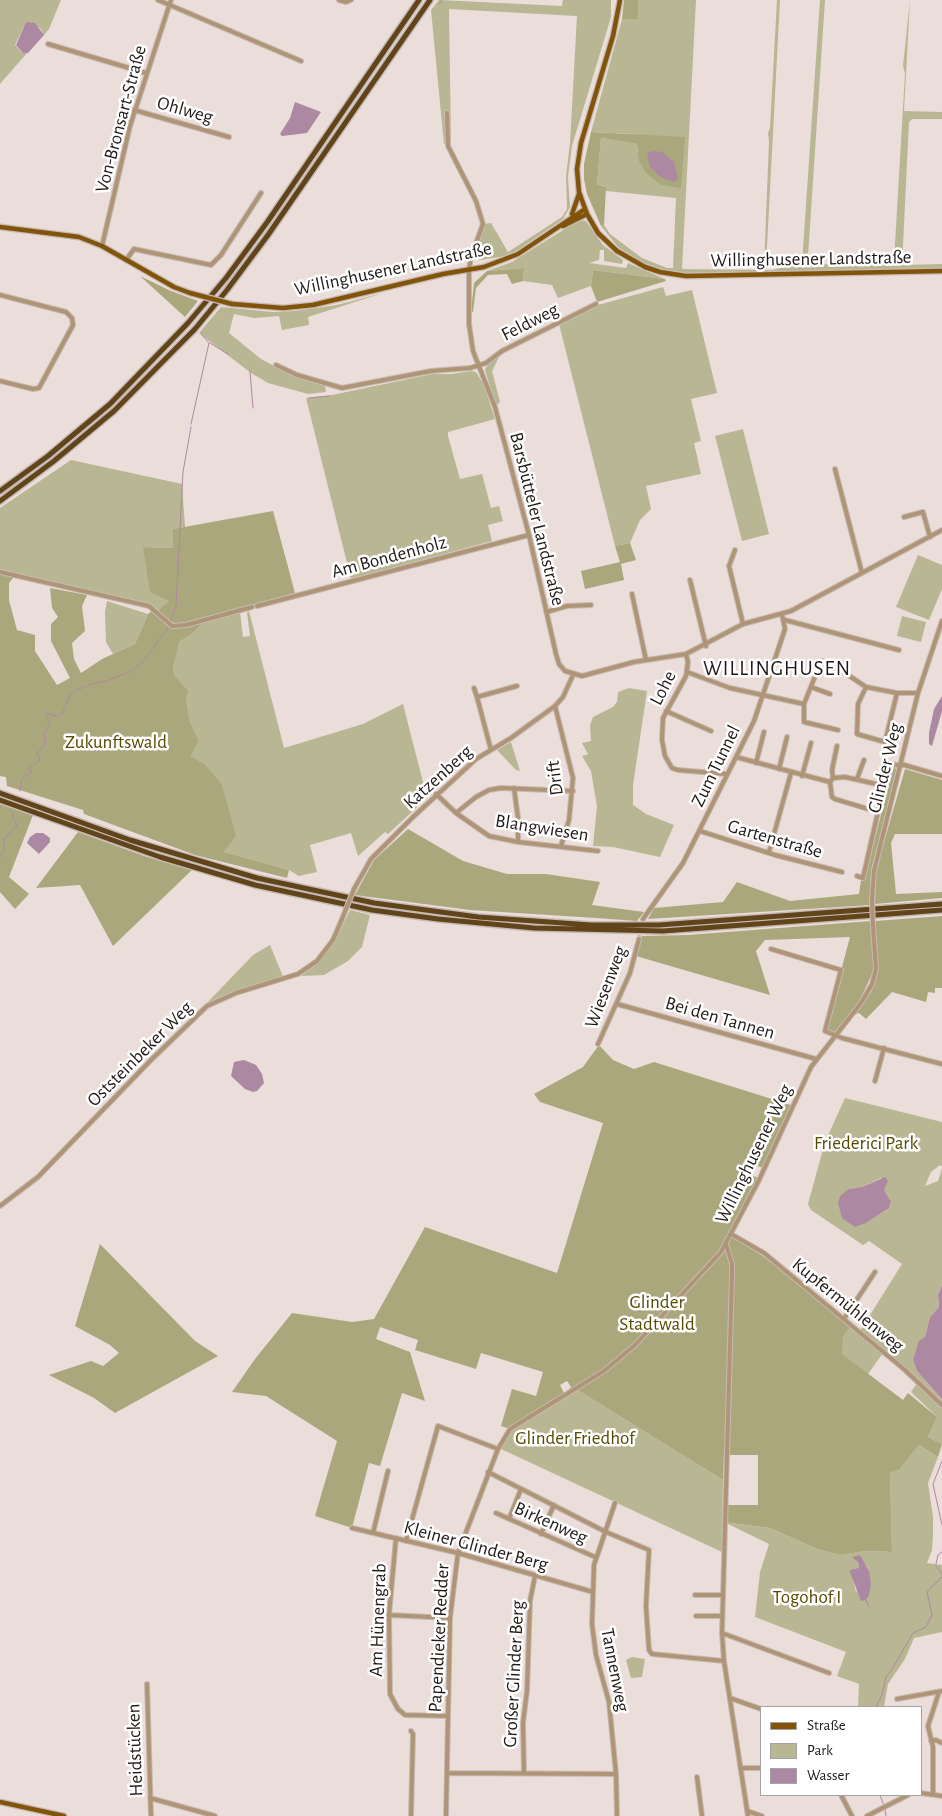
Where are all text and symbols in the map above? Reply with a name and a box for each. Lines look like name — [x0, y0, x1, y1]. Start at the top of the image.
street label: Von-Bronsart-Straße — [90, 43, 152, 195]
street label: Ohlweg — [154, 91, 216, 129]
street label: Willinghusener Landstraße — [292, 237, 494, 301]
street label: Willinghusener Landstraße — [710, 246, 912, 272]
street label: Feldweg — [498, 298, 562, 346]
street label: Barsbütteler Landstraße — [504, 430, 570, 608]
street label: Am Bondenholz — [329, 531, 449, 583]
district label: WILLINGHUSEN — [702, 656, 852, 682]
street label: Lohe — [645, 667, 681, 709]
street label: Glinder Weg — [863, 721, 907, 815]
street label: Zum Tunnel — [687, 722, 745, 810]
park label: Zukunftswald — [65, 731, 167, 753]
street label: Katzenberg — [399, 740, 477, 814]
street label: Drift — [542, 759, 568, 797]
street label: Blangwiesen — [494, 809, 590, 847]
street label: Gartenstraße — [725, 815, 825, 863]
street label: Wiesenweg — [580, 943, 632, 1031]
street label: Bei den Tannen — [663, 992, 777, 1044]
street label: Oststeinbeker Weg — [82, 996, 198, 1112]
street label: Willinghusener Weg — [710, 1081, 798, 1227]
park label: Friederici Park — [814, 1132, 918, 1154]
street label: Kupfermühlenweg — [787, 1253, 909, 1357]
park label: Glinder Stadtwald — [619, 1291, 695, 1335]
park label: Glinder Friedhof — [515, 1427, 635, 1449]
street label: Birkenweg — [511, 1497, 591, 1549]
street label: Kleiner Glinder Berg — [401, 1516, 551, 1576]
street label: Am Hünengrab — [365, 1563, 391, 1677]
street label: Papendieker Redder — [424, 1563, 454, 1713]
park label: Togohof I — [773, 1586, 841, 1608]
street label: Großer Glinder Berg — [499, 1600, 529, 1748]
street label: Tannenweg — [596, 1626, 634, 1714]
street label: Heidstücken — [122, 1703, 148, 1797]
legend — [760, 1706, 922, 1796]
text: Straße — [807, 1718, 846, 1733]
text: Park — [807, 1743, 833, 1758]
text: Wasser — [807, 1768, 849, 1783]

